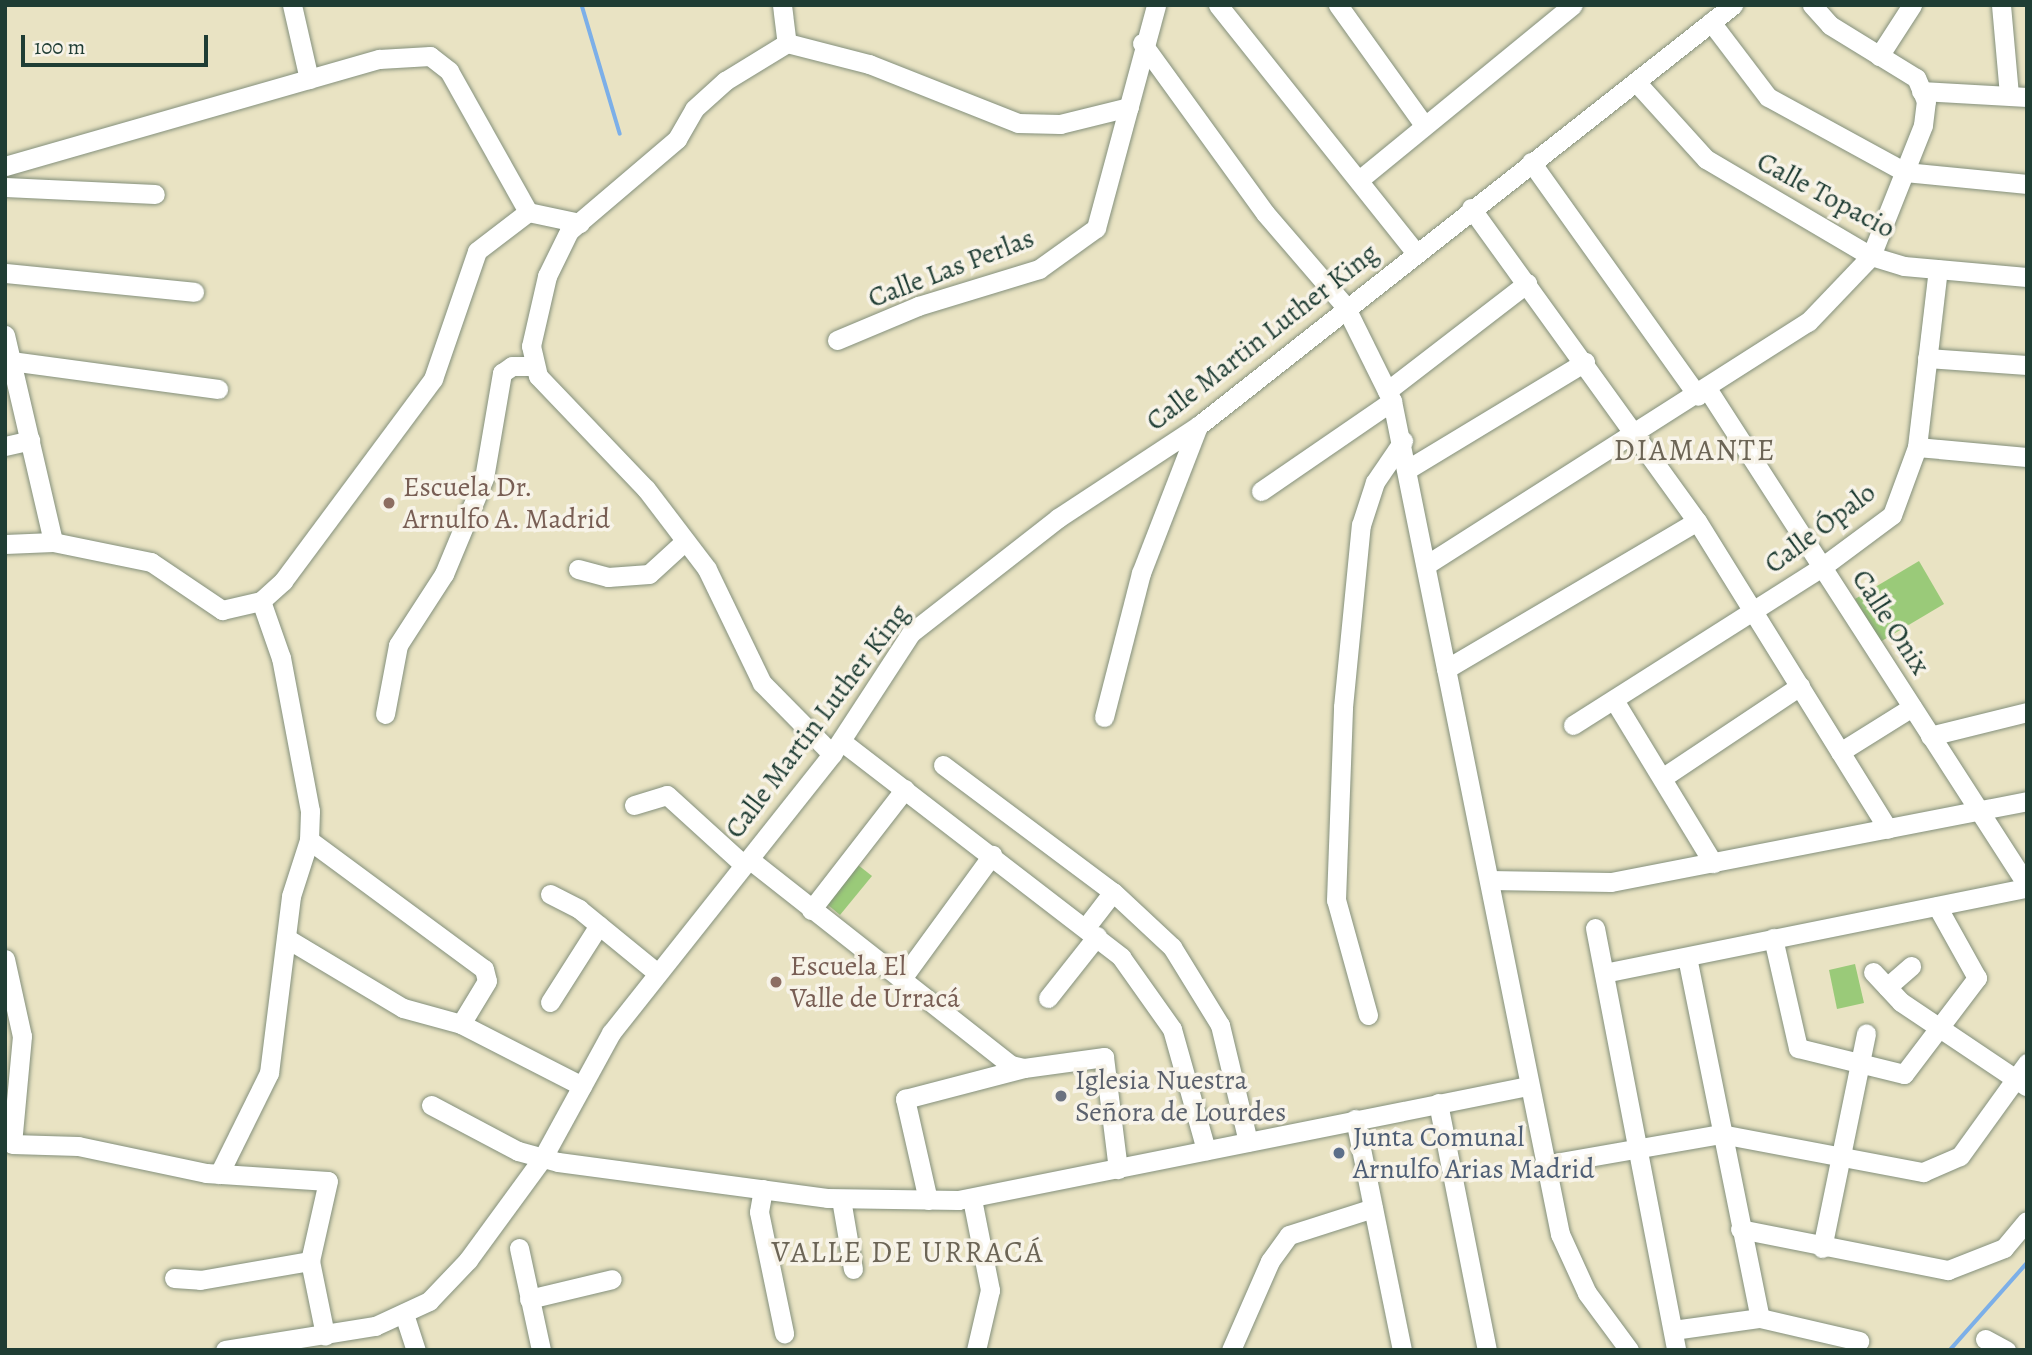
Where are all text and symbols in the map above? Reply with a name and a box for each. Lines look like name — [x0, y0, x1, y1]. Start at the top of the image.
scale bar — [24, 21, 212, 65]
text: 100 m — [34, 33, 85, 61]
street label: Calle Topacio — [1751, 145, 1901, 245]
street label: Calle Las Perlas — [863, 221, 1039, 315]
street label: Calle Martin Luther King — [1139, 236, 1385, 438]
district label: DIAMANTE — [1614, 432, 1776, 468]
place label: Escuela Dr. Arnulfo A. Madrid — [403, 470, 611, 536]
street label: Calle Ópalo — [1758, 475, 1882, 581]
marker: Escuela Dr. Arnulfo A. Madrid — [381, 495, 397, 511]
street label: Calle Onix — [1845, 563, 1937, 681]
street label: Calle Martin Luther King — [718, 597, 916, 845]
place label: Escuela El Valle de Urracá — [790, 949, 960, 1015]
marker: Escuela El Valle de Urracá — [768, 974, 784, 990]
place label: Iglesia Nuestra Señora de Lourdes — [1075, 1063, 1286, 1129]
marker: Iglesia Nuestra Señora de Lourdes — [1053, 1088, 1069, 1104]
place label: Junta Comunal Arnulfo Arias Madrid — [1353, 1120, 1594, 1186]
marker: Junta Comunal Arnulfo Arias Madrid — [1331, 1145, 1347, 1161]
district label: VALLE DE URRACÁ — [773, 1234, 1043, 1270]

